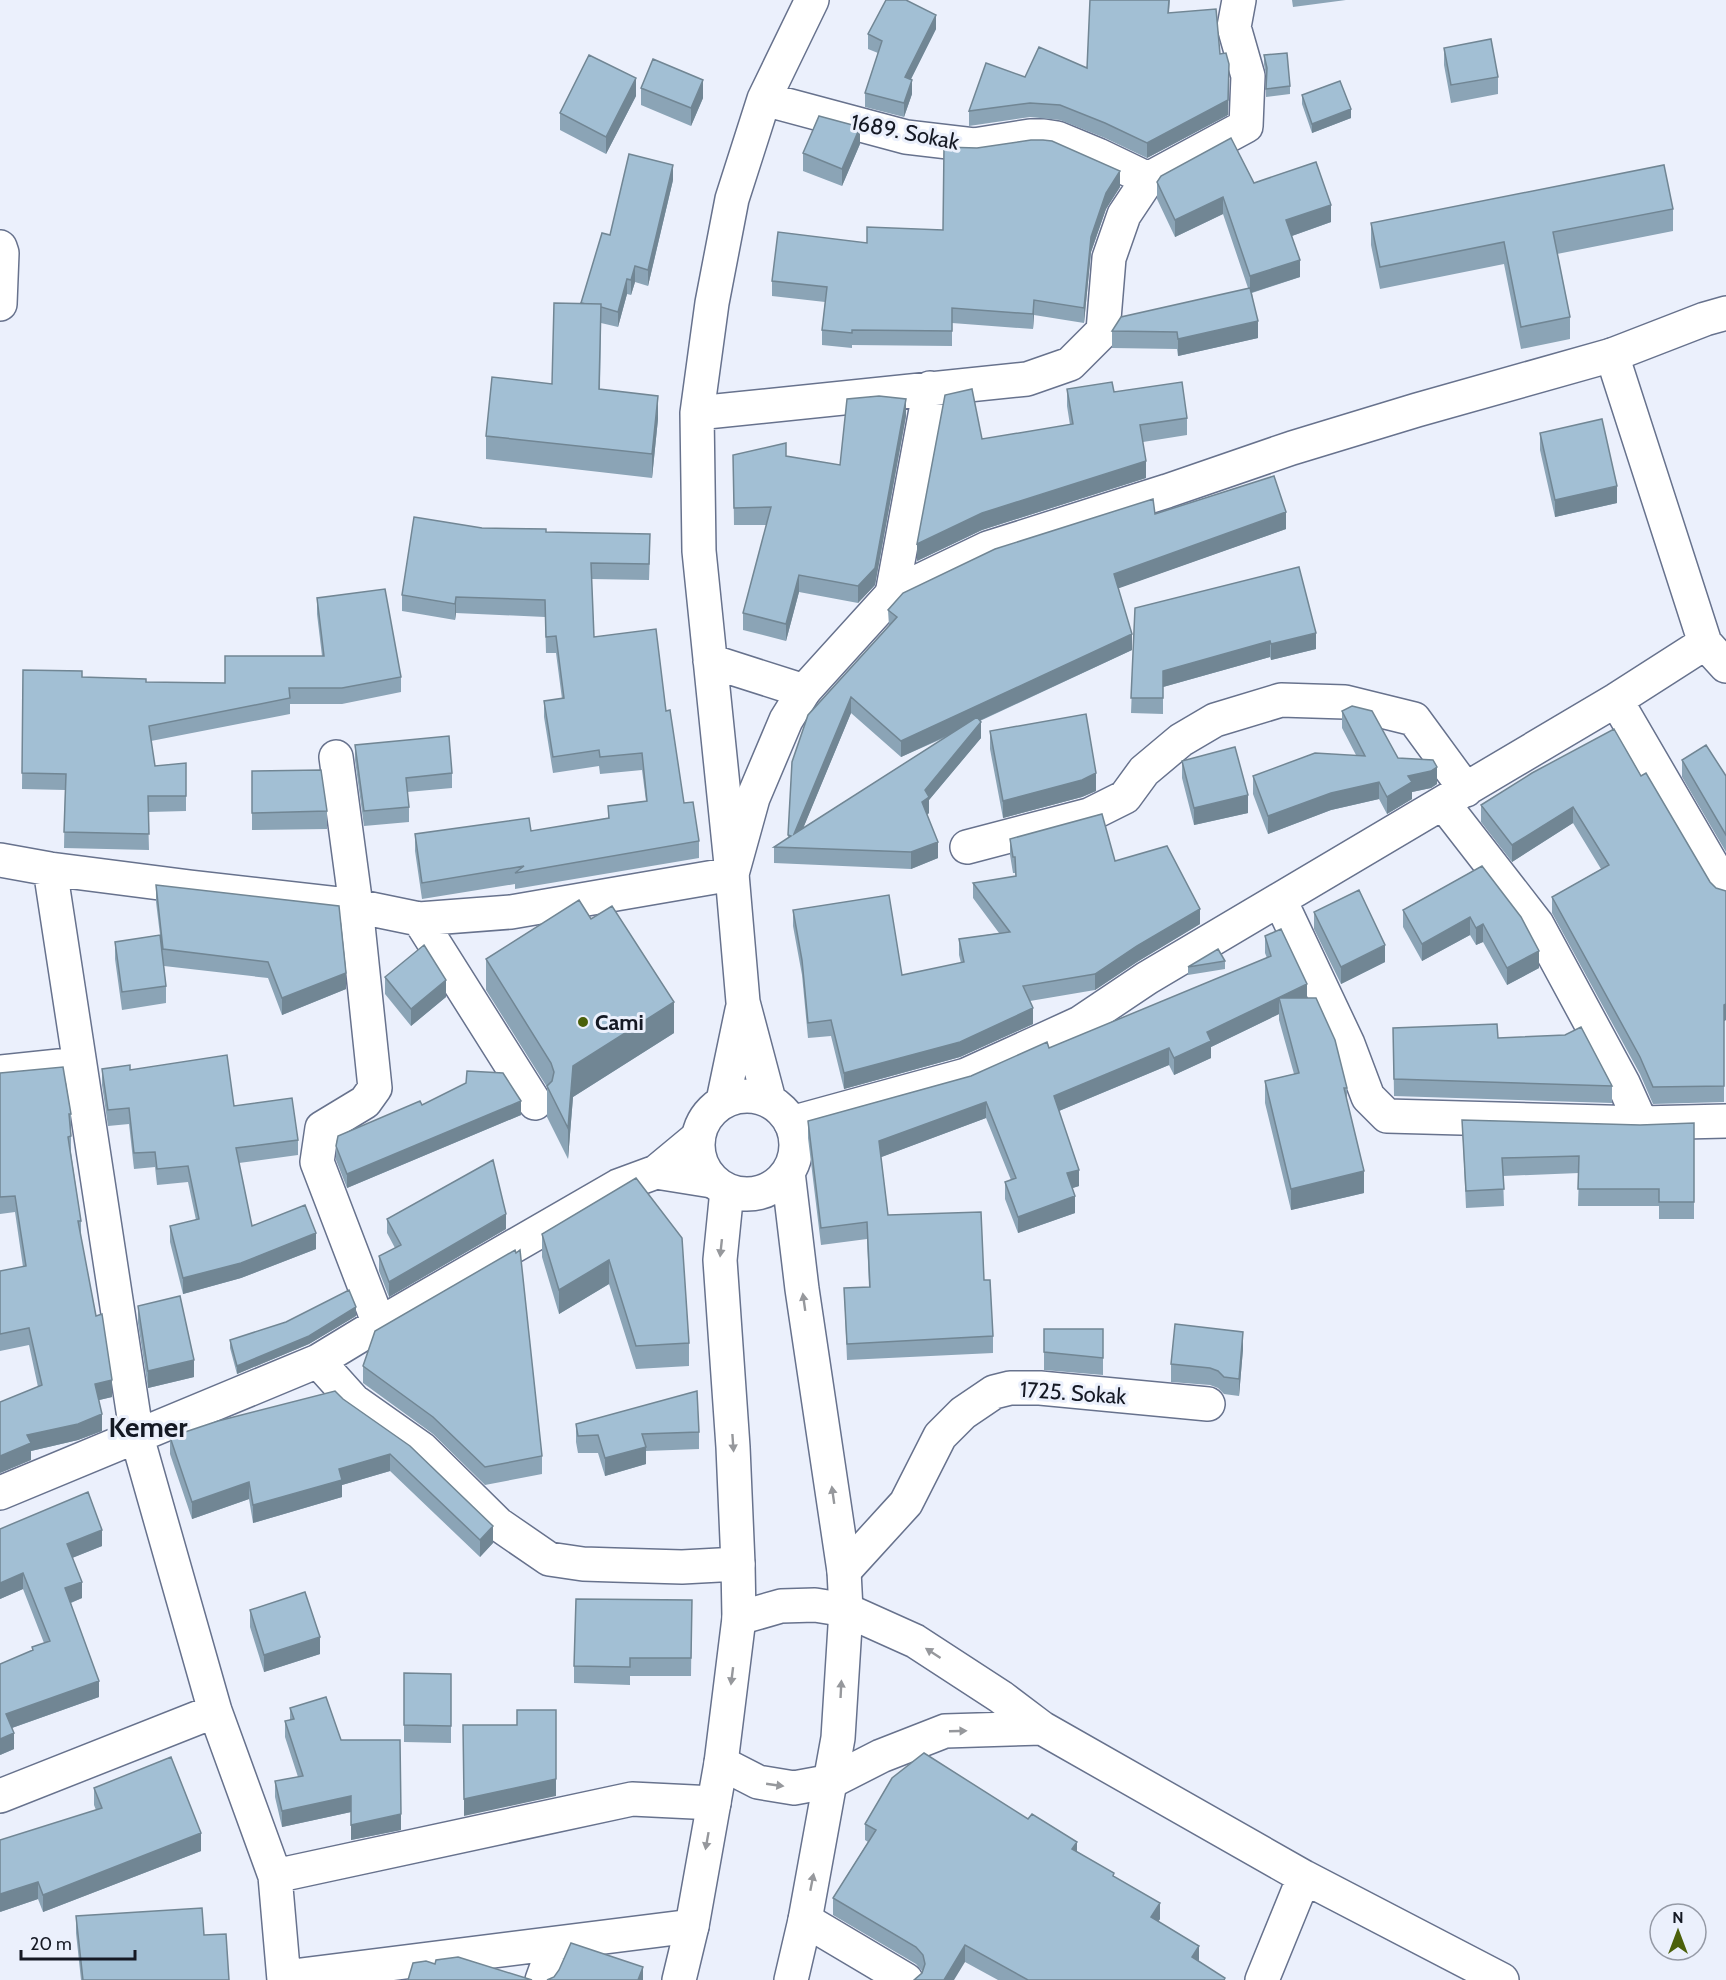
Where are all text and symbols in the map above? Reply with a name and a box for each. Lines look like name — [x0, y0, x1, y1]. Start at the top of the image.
street label: 1689. Sokak — [849, 108, 962, 156]
place label: Cami — [595, 1009, 644, 1036]
marker: Cami — [576, 1015, 590, 1029]
one-way arrow — [716, 1239, 726, 1258]
one-way arrow — [800, 1293, 809, 1312]
street label: 1725. Sokak — [1019, 1376, 1127, 1410]
district label: Kemer — [109, 1410, 188, 1444]
one-way arrow — [728, 1433, 738, 1452]
one-way arrow — [828, 1486, 837, 1505]
one-way arrow — [924, 1647, 941, 1658]
one-way arrow — [727, 1667, 737, 1686]
one-way arrow — [836, 1680, 846, 1699]
one-way arrow — [949, 1726, 968, 1735]
one-way arrow — [765, 1780, 784, 1789]
one-way arrow — [702, 1832, 711, 1851]
one-way arrow — [808, 1872, 817, 1891]
north arrow — [1648, 1902, 1708, 1962]
text: N — [1672, 1908, 1684, 1927]
scale bar — [21, 1923, 135, 1961]
text: 20 m — [30, 1933, 72, 1955]

